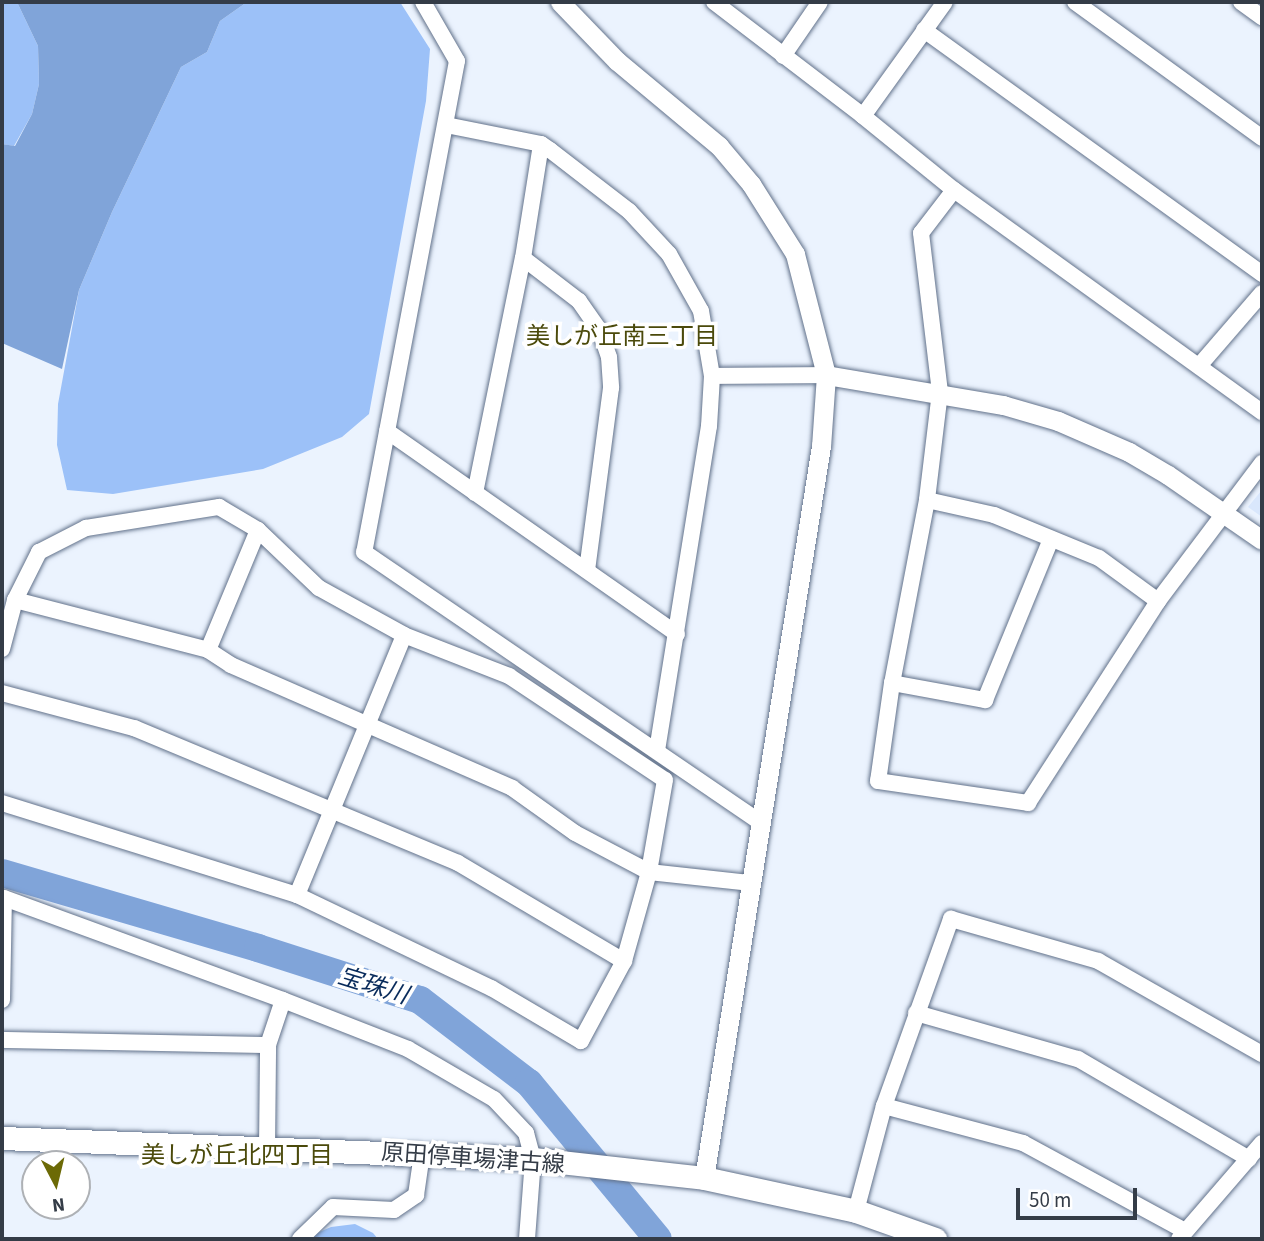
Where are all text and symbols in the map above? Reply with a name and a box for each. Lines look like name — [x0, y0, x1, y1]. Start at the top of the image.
district label: 美しが丘南三丁目 — [526, 323, 718, 351]
water label: 宝珠川 — [334, 962, 412, 1010]
street label: 原田停車場津古線 — [380, 1139, 566, 1179]
district label: 美しが丘北四丁目 — [141, 1142, 333, 1170]
north arrow — [21, 1150, 91, 1220]
scale bar — [1019, 1174, 1140, 1218]
text: 50 m — [1029, 1185, 1071, 1215]
text: N — [50, 1190, 66, 1219]

